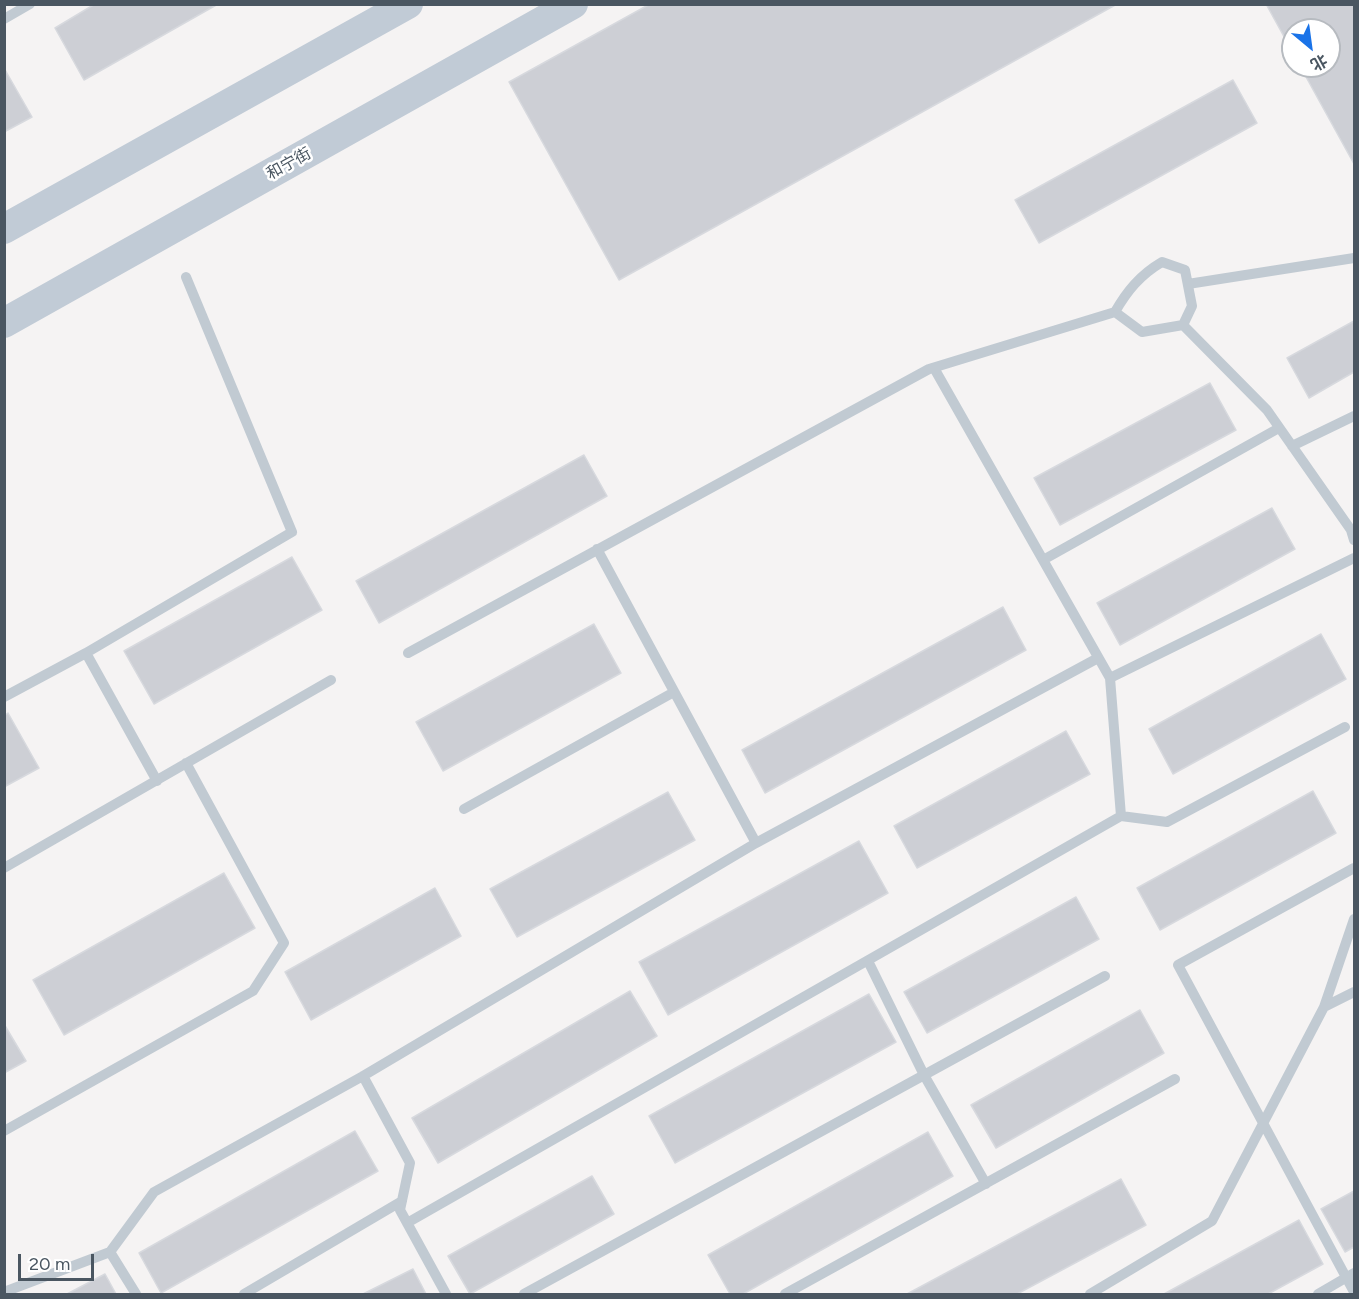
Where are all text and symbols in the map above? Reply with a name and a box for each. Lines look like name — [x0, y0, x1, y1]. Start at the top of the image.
north arrow — [1281, 18, 1341, 78]
text: 北 — [1307, 50, 1331, 75]
street label: 和宁街 — [263, 144, 315, 184]
scale bar — [21, 1242, 98, 1280]
text: 20 m — [29, 1253, 70, 1275]

